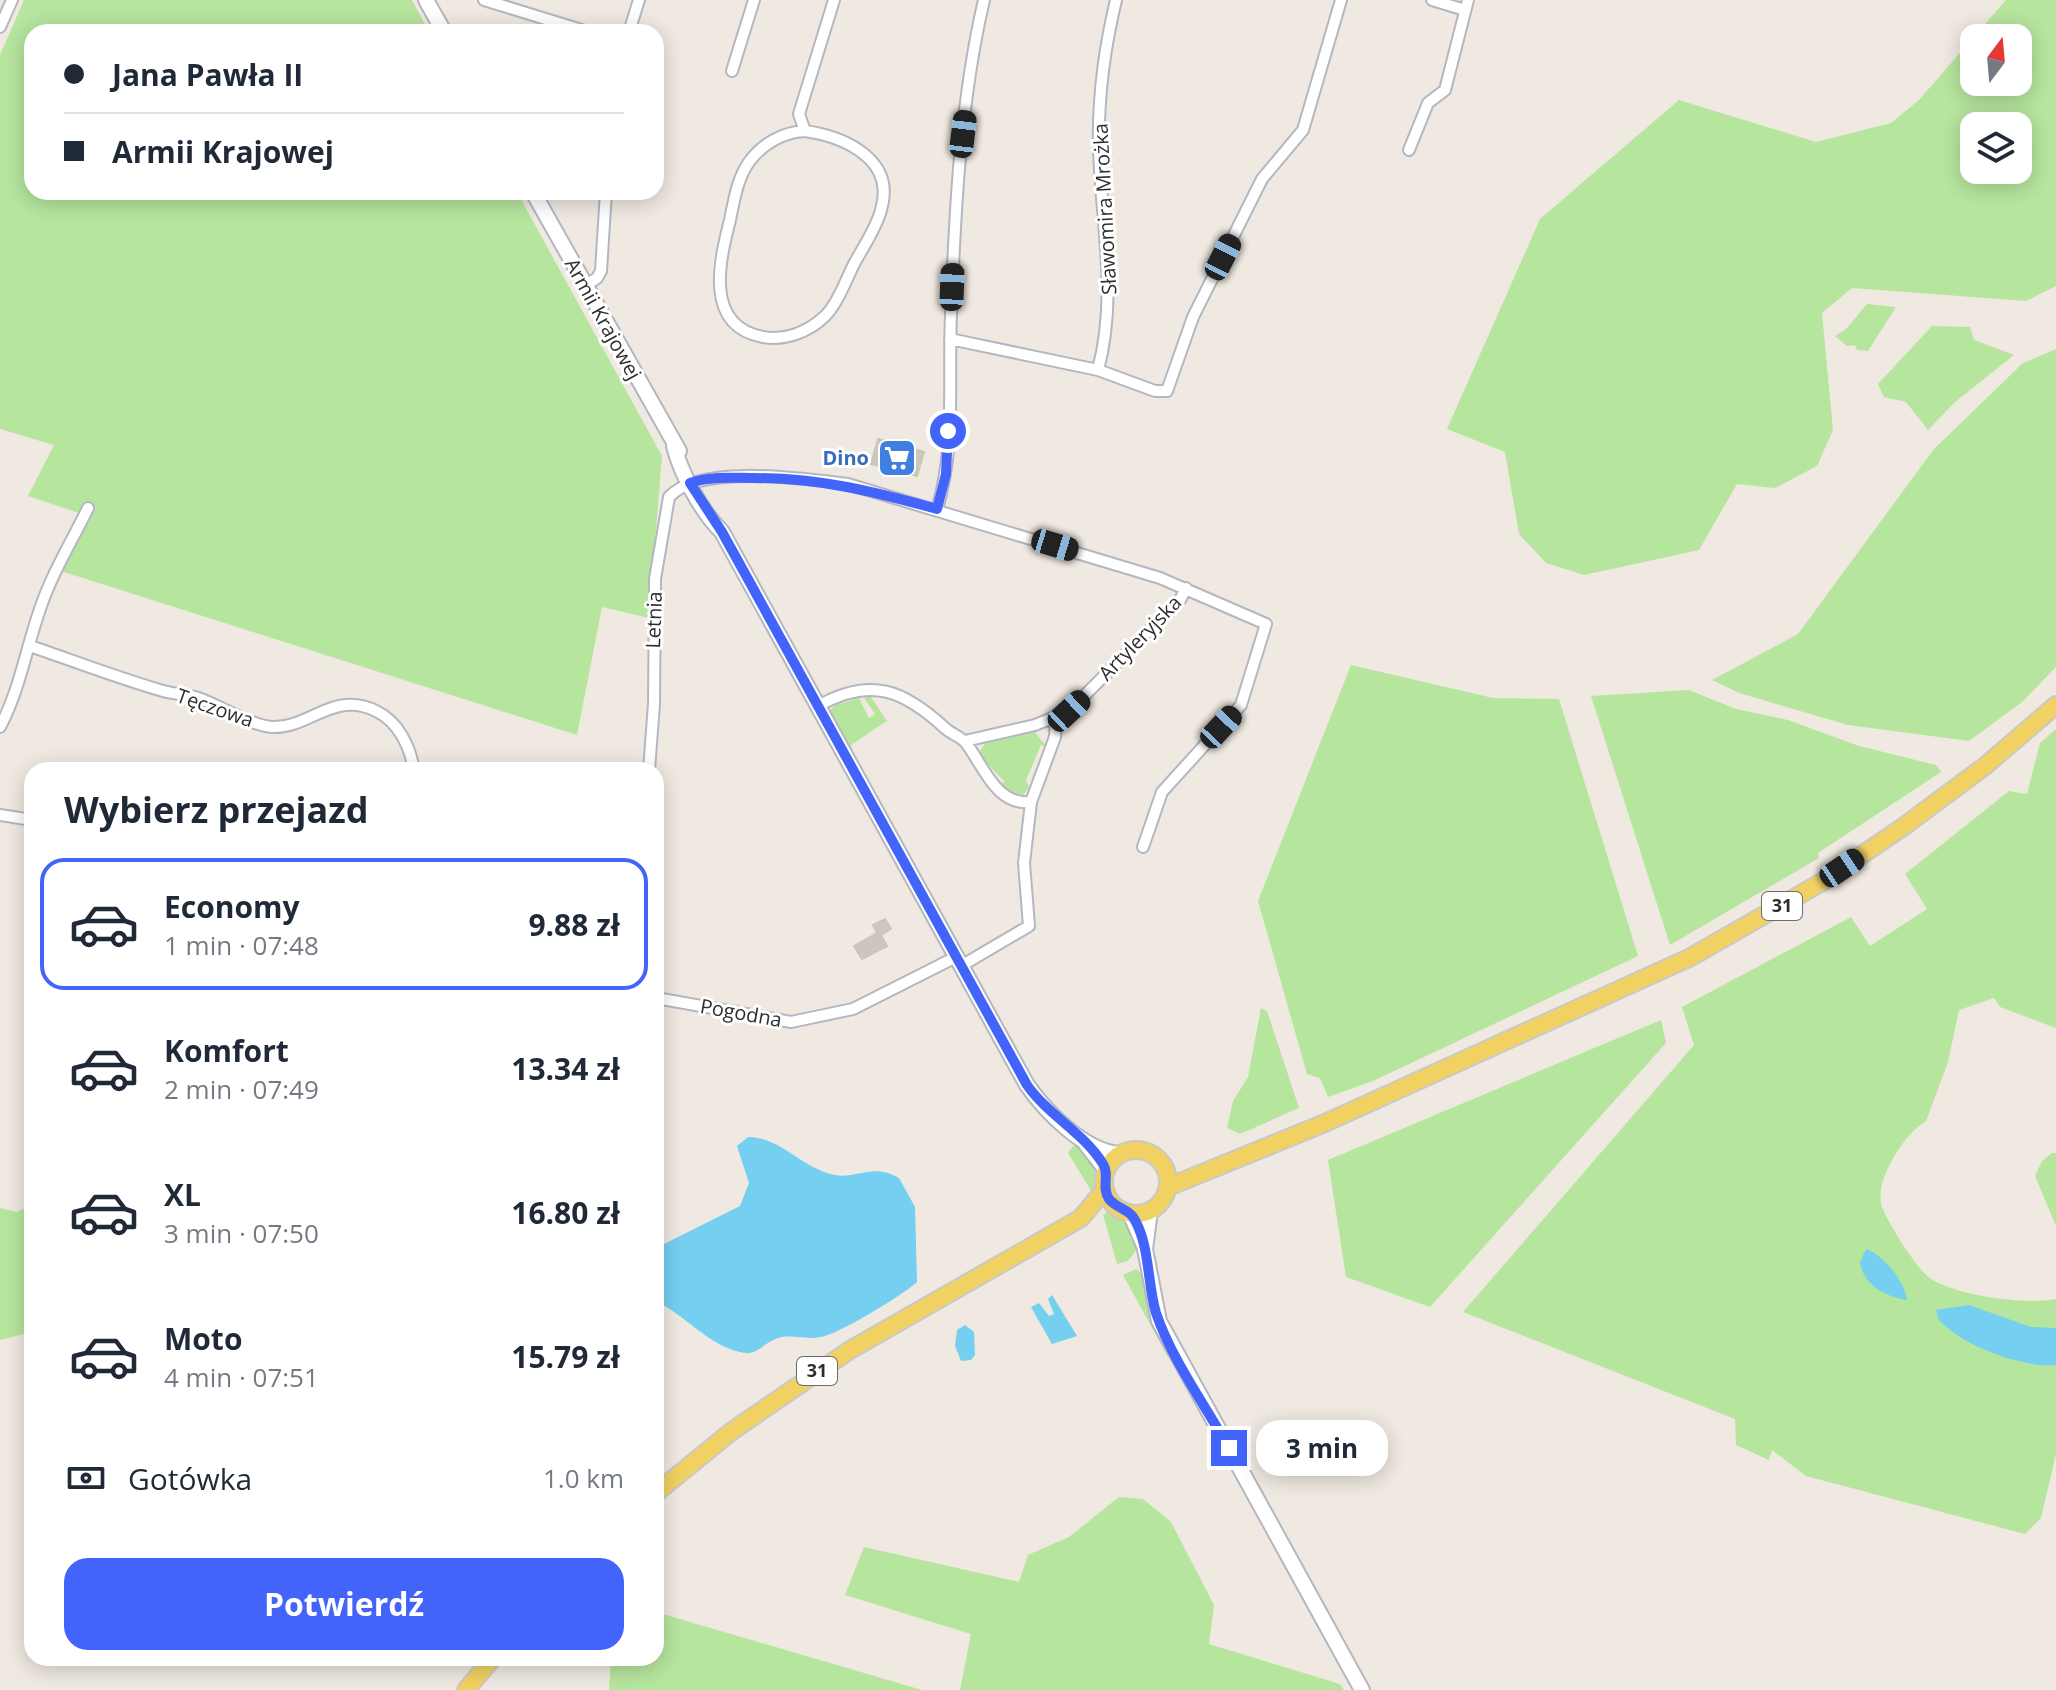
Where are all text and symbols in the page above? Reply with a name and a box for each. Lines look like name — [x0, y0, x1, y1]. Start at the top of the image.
north arrow — [1960, 24, 2032, 96]
map controls — [1960, 24, 2032, 184]
text: Jana Pawła II — [112, 54, 303, 95]
car — [948, 109, 978, 159]
button: layers — [1960, 112, 2032, 184]
street label: Sławomira Mrożka — [1087, 122, 1122, 296]
text: Armii Krajowej — [112, 131, 334, 172]
car — [1201, 230, 1245, 284]
street label: Armii Krajowej — [559, 253, 648, 384]
car — [939, 263, 965, 311]
route start — [930, 413, 966, 449]
supermarket icon: Dino — [876, 437, 918, 479]
place label: Dino — [823, 444, 869, 471]
car — [1029, 527, 1081, 563]
street label: Artyleryjska — [1092, 589, 1187, 686]
street label: Letnia — [639, 591, 668, 649]
street label: Tęczowa — [173, 682, 257, 733]
car — [1043, 686, 1095, 736]
car — [1196, 701, 1246, 753]
text: Wybierz przejazd — [64, 785, 369, 834]
car — [1815, 845, 1869, 891]
text: Economy — [164, 886, 300, 927]
icon: car — [68, 888, 140, 960]
road number: 31 — [1762, 892, 1802, 920]
text: 9.88 zł — [528, 904, 620, 945]
text: 1 min · 07:48 — [164, 927, 319, 963]
street label: Pogodna — [698, 992, 784, 1033]
text: Komfort — [164, 1030, 289, 1071]
icon: car — [68, 1032, 140, 1104]
text: 13.34 zł — [511, 1048, 620, 1089]
text: 2 min · 07:49 — [164, 1071, 319, 1107]
text: XL — [164, 1174, 201, 1215]
icon: car — [68, 1176, 140, 1248]
text: 16.80 zł — [511, 1192, 620, 1233]
text: 3 min · 07:50 — [164, 1215, 319, 1251]
text: Moto — [164, 1318, 242, 1359]
icon: car — [68, 1320, 140, 1392]
text: 15.79 zł — [511, 1336, 620, 1377]
road number: 31 — [797, 1357, 837, 1385]
text: 4 min · 07:51 — [164, 1359, 319, 1395]
callout: 3 min — [1257, 1420, 1389, 1476]
route end — [1211, 1430, 1247, 1466]
text: 3 min — [1286, 1430, 1358, 1466]
icon: cash — [64, 1456, 108, 1500]
text: Gotówka — [128, 1458, 252, 1499]
text: 1.0 km — [543, 1460, 624, 1496]
button: Potwierdź — [64, 1558, 624, 1650]

